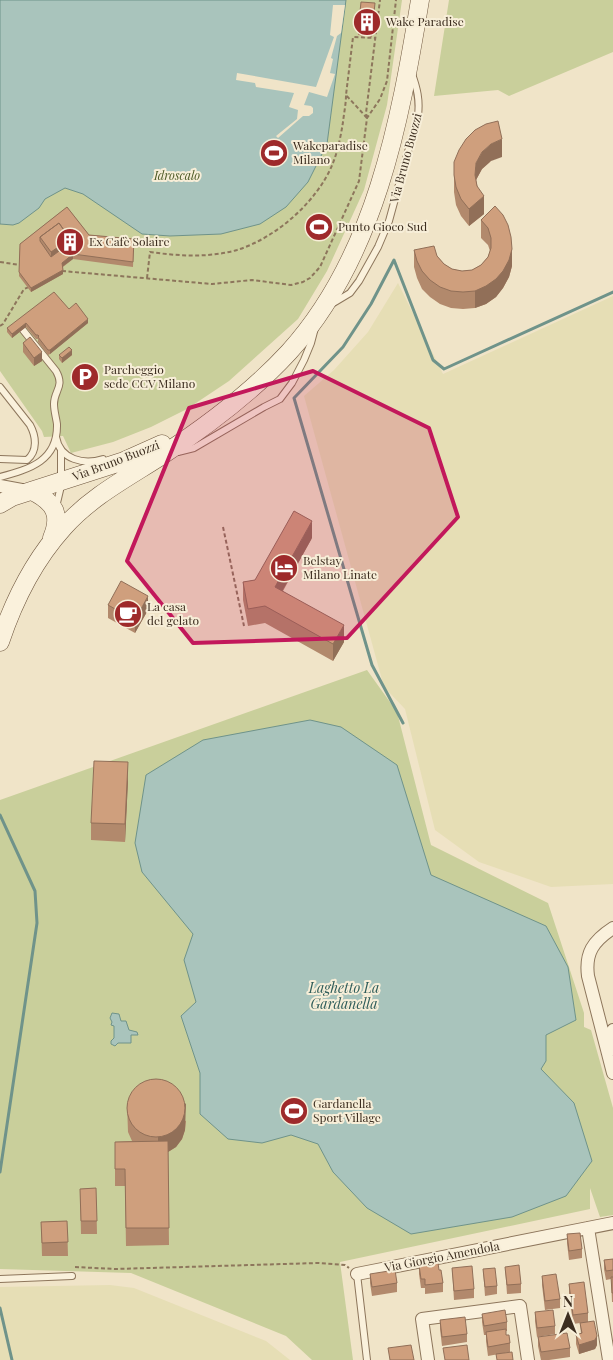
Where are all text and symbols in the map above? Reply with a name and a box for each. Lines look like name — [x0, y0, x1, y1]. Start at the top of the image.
building icon: Wake Paradise — [352, 7, 382, 37]
place label: Wake Paradise — [385, 13, 464, 29]
street label: Via Bruno Buozzi — [385, 111, 425, 205]
place label: Wakeparadise Milano — [292, 137, 368, 167]
sports icon: Wakeparadise Milano — [259, 138, 289, 168]
park label: Idroscalo — [153, 167, 200, 183]
sports icon: Punto Gioco Sud — [304, 212, 334, 242]
place label: Punto Gioco Sud — [338, 218, 427, 234]
building icon: Ex Cafè Solaire — [55, 227, 85, 257]
place label: Ex Cafè Solaire — [89, 233, 170, 249]
place label: Parcheggio sede CCV Milano — [104, 361, 196, 391]
parking icon: Parcheggio sede CCV Milano — [70, 362, 100, 392]
street label: Via Bruno Buozzi — [69, 436, 162, 484]
place label: Belstay Milano Linate — [303, 552, 377, 582]
hotel icon: Belstay Milano Linate — [269, 553, 299, 583]
place label: La casa del gelato — [147, 598, 199, 628]
cafe icon: La casa del gelato — [113, 599, 143, 629]
water label: Laghetto La Gardanella — [308, 978, 379, 1013]
place label: Gardanella Sport Village — [313, 1095, 381, 1125]
sports icon: Gardanella Sport Village — [279, 1096, 309, 1126]
street label: Via Giorgio Amendola — [382, 1237, 501, 1275]
north arrow — [543, 1290, 593, 1340]
text: N — [563, 1292, 573, 1311]

